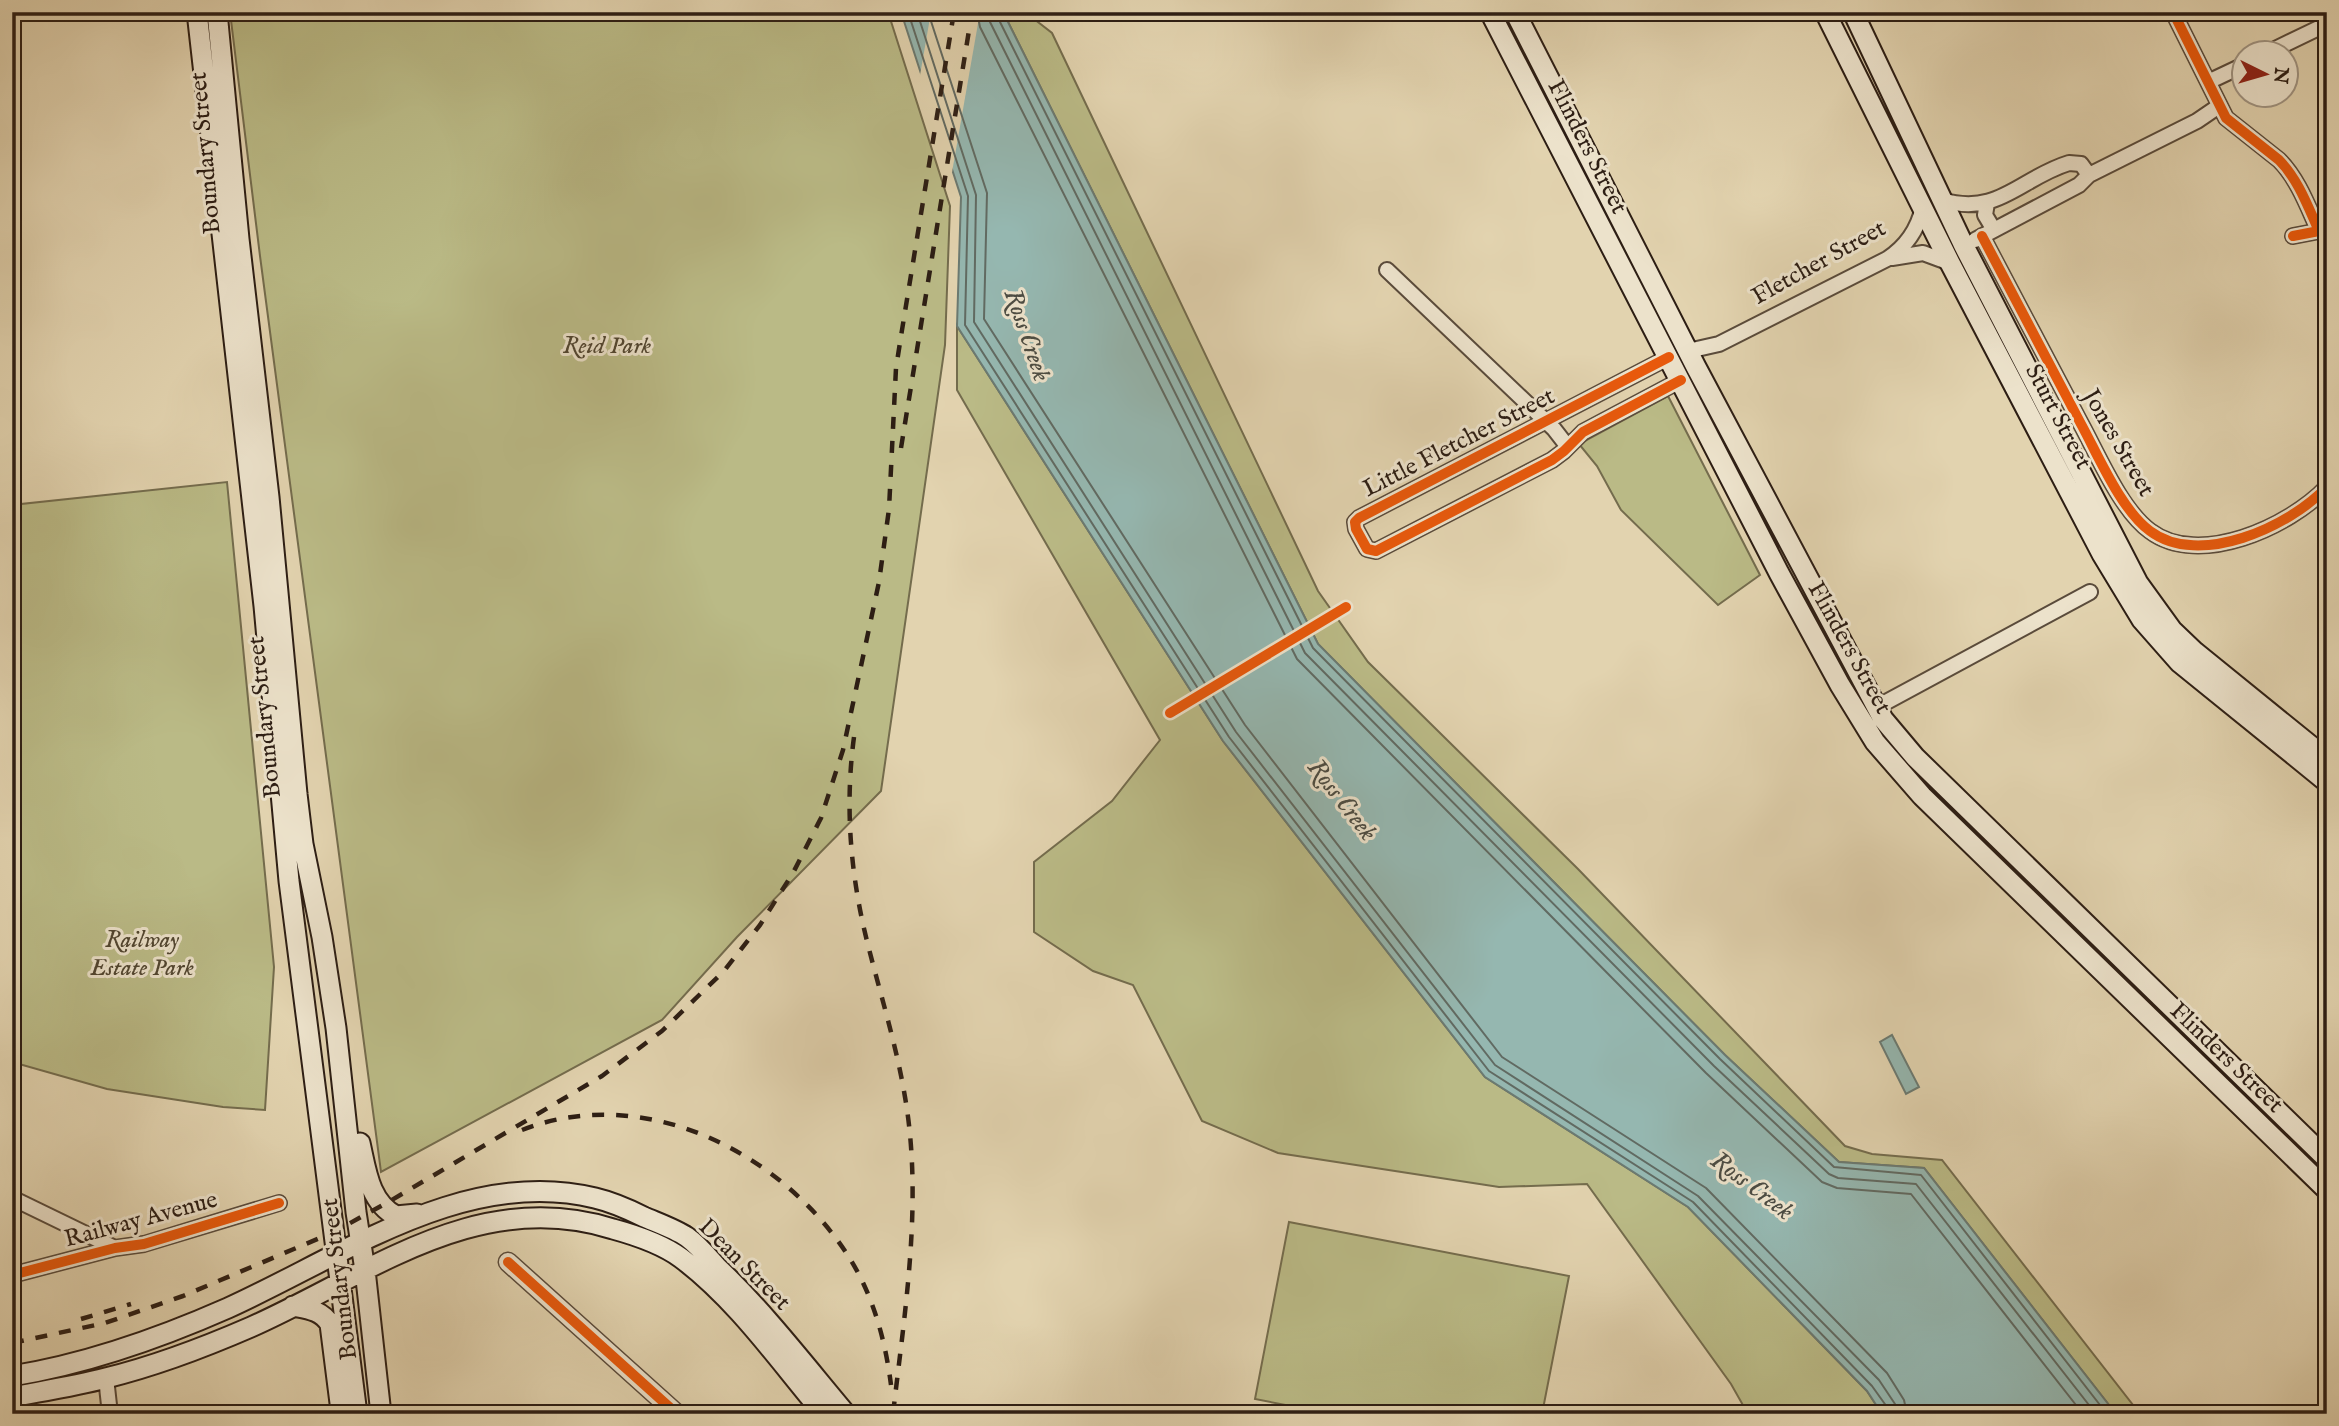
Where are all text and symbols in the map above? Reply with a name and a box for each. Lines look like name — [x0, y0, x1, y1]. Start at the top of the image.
north arrow — [2230, 38, 2300, 108]
text: N — [2267, 65, 2293, 85]
street label: Boundary Street — [183, 71, 229, 235]
street label: Flinders Street — [1540, 74, 1634, 220]
street label: Fletcher Street — [1746, 213, 1892, 313]
water label: Ross Creek — [996, 284, 1058, 386]
park label: Reid Park — [563, 331, 652, 362]
street label: Sturt Street — [2017, 359, 2099, 475]
street label: Little Fletcher Street — [1358, 381, 1560, 505]
street label: Jones Street — [2073, 381, 2161, 502]
street label: Flinders Street — [1800, 576, 1898, 720]
street label: Boundary Street — [241, 635, 289, 799]
water label: Ross Creek — [1300, 752, 1385, 848]
park label: Railway Estate Park — [89, 925, 194, 984]
street label: Flinders Street — [2162, 996, 2290, 1120]
water label: Ross Creek — [1704, 1144, 1801, 1228]
street label: Railway Avenue — [61, 1185, 221, 1255]
street label: Boundary Street — [315, 1196, 365, 1362]
street label: Dean Street — [691, 1212, 797, 1318]

